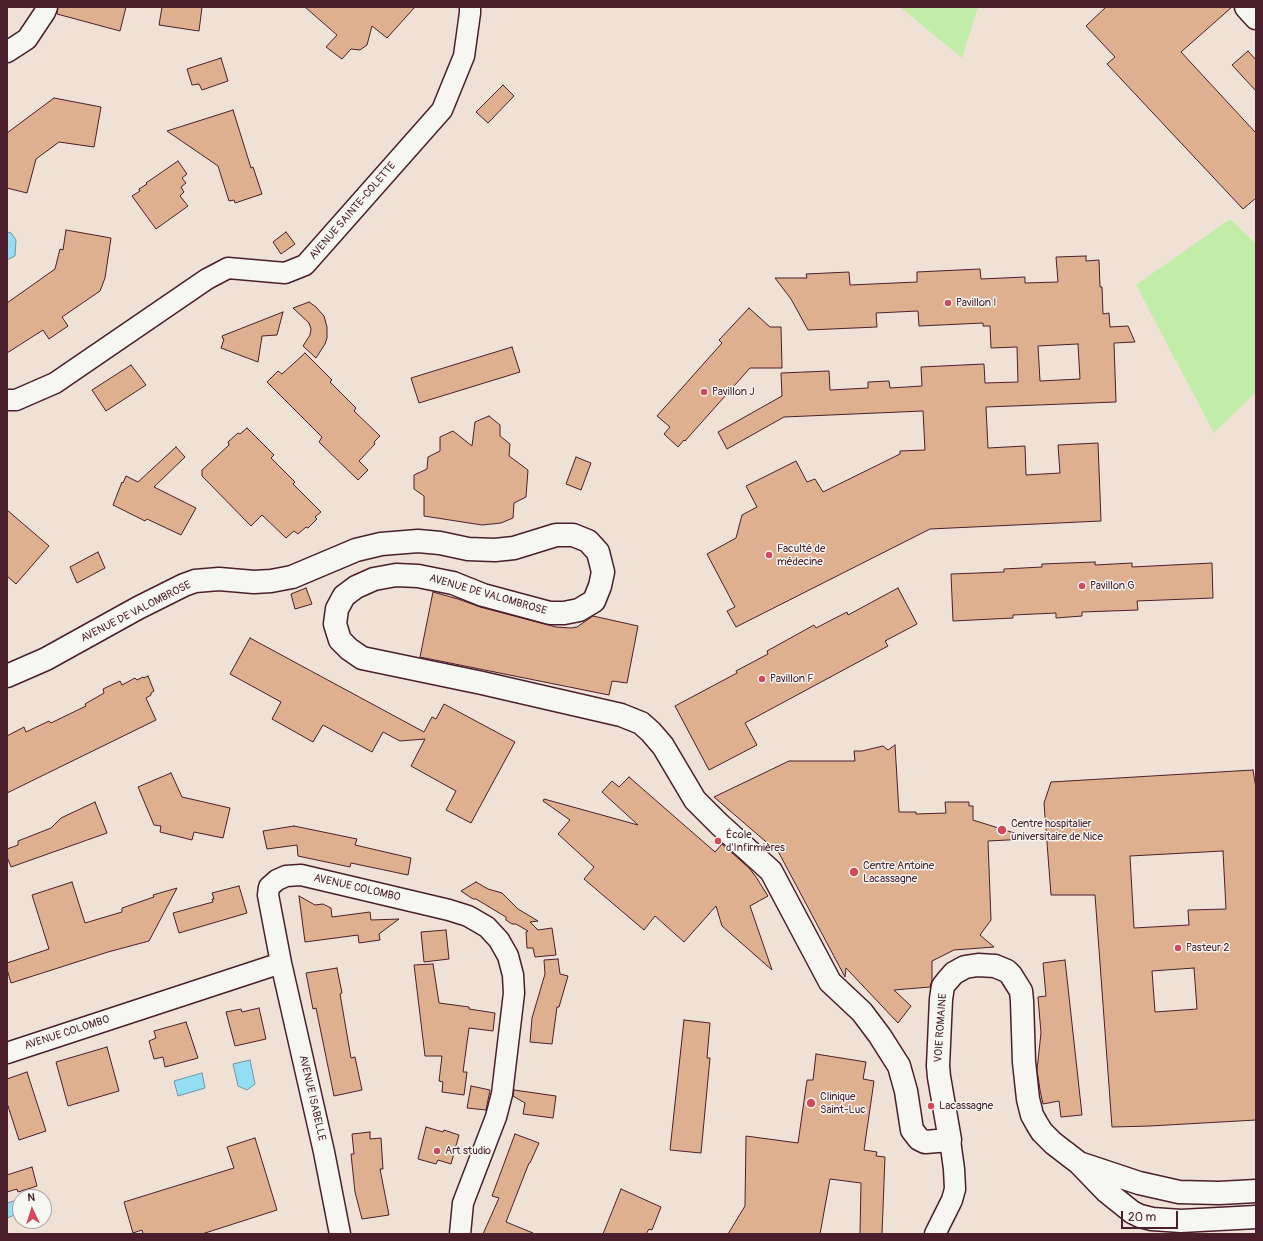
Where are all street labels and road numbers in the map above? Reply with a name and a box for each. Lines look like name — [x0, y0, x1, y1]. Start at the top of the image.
street label: AVENUE SAINTE-COLETTE — [307, 160, 399, 262]
street label: AVENUE DE VALOMBROSE — [428, 572, 548, 618]
street label: AVENUE DE VALOMBROSE — [79, 578, 193, 646]
street label: AVENUE COLOMBO — [312, 872, 402, 904]
street label: VOIE ROMAINE — [932, 993, 950, 1063]
street label: AVENUE COLOMBO — [23, 1013, 111, 1053]
street label: AVENUE ISABELLE — [296, 1054, 328, 1142]

